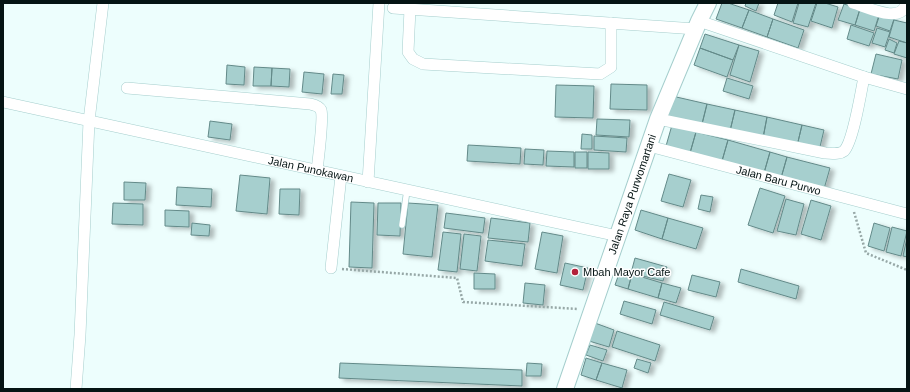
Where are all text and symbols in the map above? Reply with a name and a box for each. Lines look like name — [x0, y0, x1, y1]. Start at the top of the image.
street label: Jalan Raya Purwomartani — [606, 133, 658, 256]
street label: Jalan Punokawan — [267, 154, 355, 184]
street label: Jalan Baru Purwo — [735, 163, 822, 197]
place label: Mbah Mayor Cafe — [583, 266, 670, 278]
marker: Mbah Mayor Cafe — [570, 267, 580, 277]

